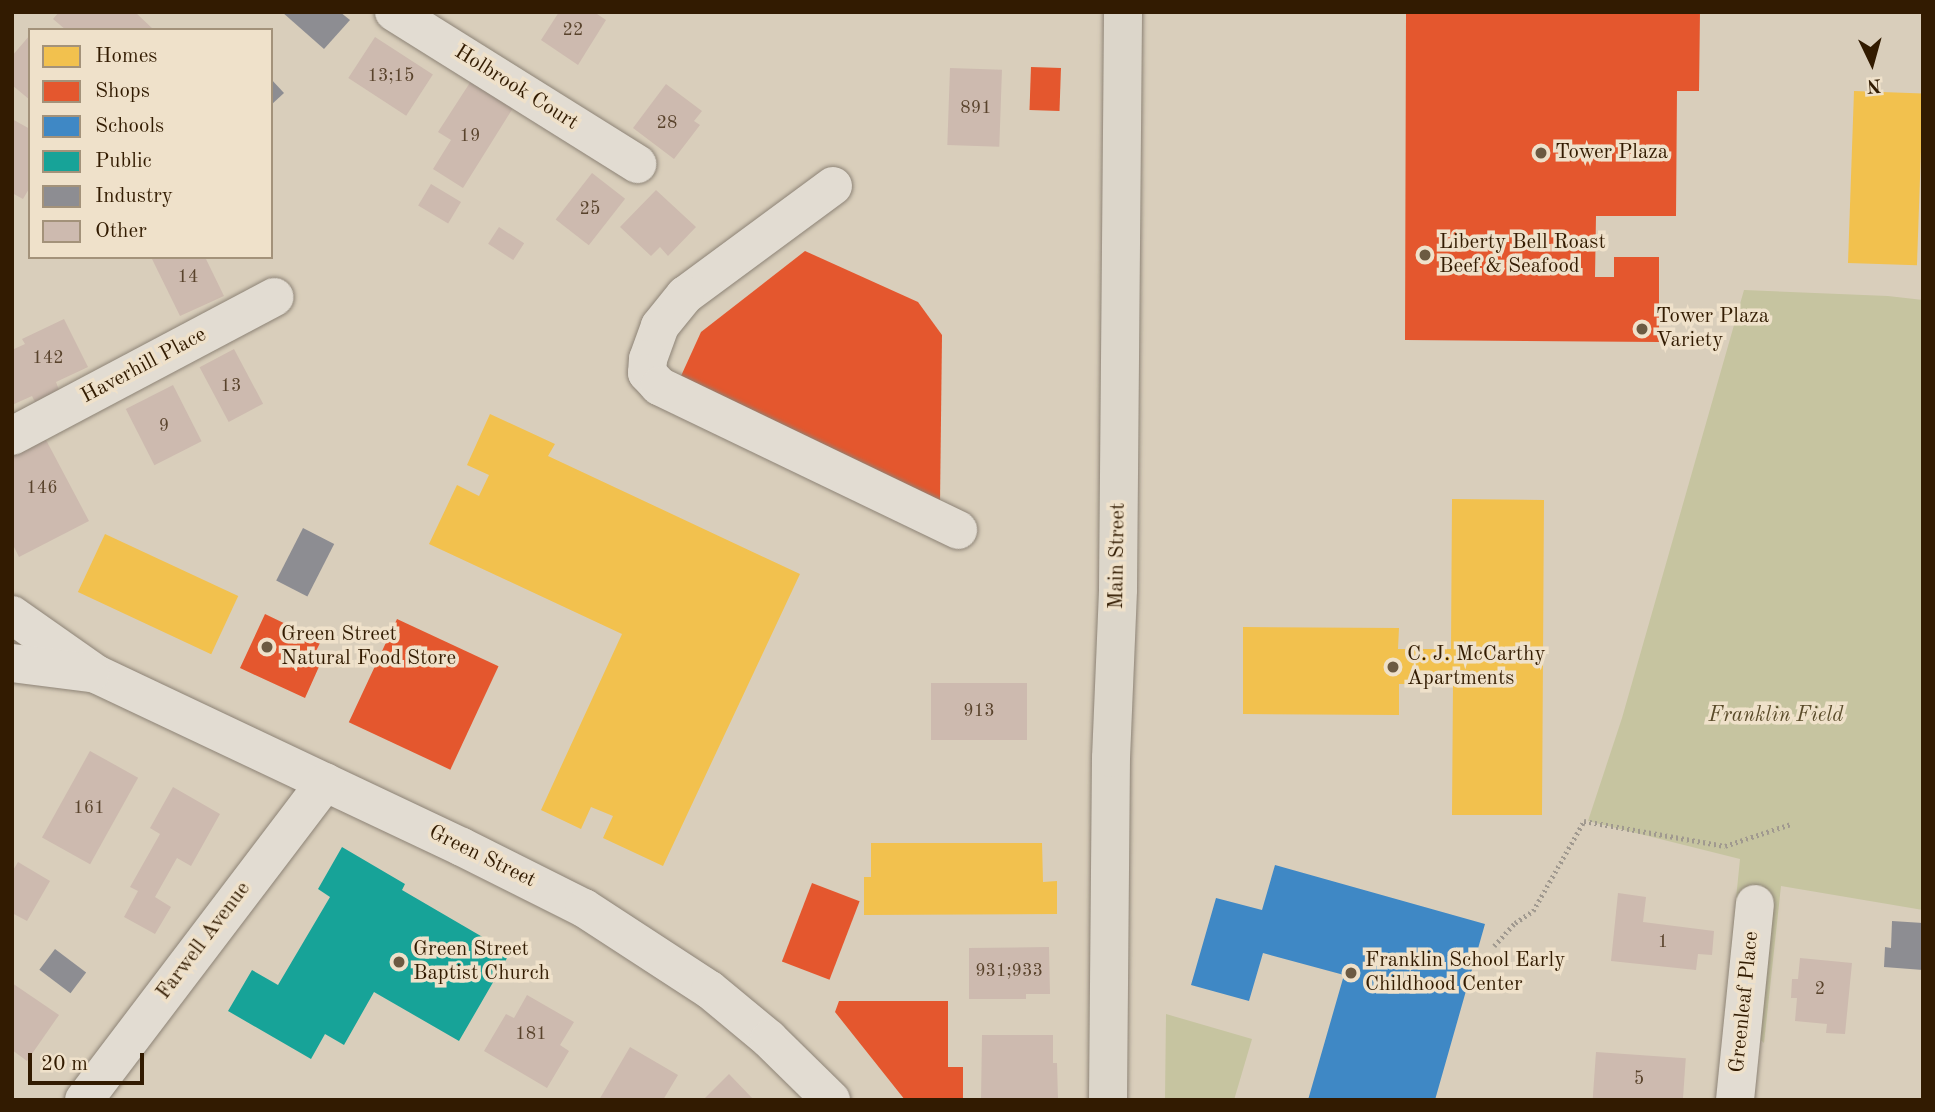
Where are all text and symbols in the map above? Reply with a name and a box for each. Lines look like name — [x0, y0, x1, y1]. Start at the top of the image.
house number: 22 — [563, 19, 583, 41]
legend — [28, 28, 273, 259]
north arrow — [1837, 28, 1907, 98]
street label: Holbrook Court — [449, 40, 583, 136]
text: Homes — [95, 46, 157, 67]
house number: 13;15 — [368, 65, 414, 87]
text: N — [1866, 74, 1882, 95]
text: Shops — [95, 81, 150, 102]
house number: 891 — [960, 97, 992, 119]
house number: 28 — [657, 112, 677, 134]
text: Schools — [95, 116, 164, 137]
house number: 19 — [460, 125, 480, 147]
place label: Tower Plaza — [1555, 140, 1668, 166]
marker: Tower Plaza — [1533, 145, 1549, 161]
text: Public — [95, 151, 152, 172]
text: Industry — [95, 186, 173, 207]
house number: 25 — [580, 198, 600, 220]
text: Other — [95, 221, 147, 242]
place label: Liberty Bell Roast Beef & Seafood — [1439, 230, 1606, 280]
marker: Liberty Bell Roast Beef & Seafood — [1417, 247, 1433, 263]
house number: 14 — [178, 266, 198, 288]
place label: Tower Plaza Variety — [1656, 304, 1769, 354]
marker: Tower Plaza Variety — [1634, 321, 1650, 337]
street label: Haverhill Place — [77, 322, 211, 410]
house number: 142 — [32, 347, 64, 369]
house number: 13 — [221, 375, 241, 397]
house number: 9 — [159, 415, 169, 437]
house number: 146 — [26, 477, 58, 499]
street label: Main Street — [1104, 503, 1132, 609]
place label: Green Street Natural Food Store — [281, 622, 456, 672]
marker: Green Street Natural Food Store — [259, 639, 275, 655]
place label: C. J. McCarthy Apartments — [1407, 642, 1546, 692]
marker: C. J. McCarthy Apartments — [1385, 659, 1401, 675]
house number: 913 — [963, 700, 995, 722]
park label: Franklin Field — [1709, 703, 1843, 729]
house number: 161 — [73, 797, 105, 819]
street label: Green Street — [424, 820, 540, 894]
street label: Farwell Avenue — [152, 877, 256, 1005]
street label: Greenleaf Place — [1725, 930, 1765, 1074]
house number: 1 — [1658, 931, 1668, 953]
place label: Green Street Baptist Church — [413, 937, 550, 987]
place label: Franklin School Early Childhood Center — [1365, 948, 1565, 998]
marker: Green Street Baptist Church — [391, 954, 407, 970]
house number: 931;933 — [975, 960, 1043, 982]
marker: Franklin School Early Childhood Center — [1343, 965, 1359, 981]
house number: 2 — [1815, 978, 1825, 1000]
house number: 181 — [515, 1023, 547, 1045]
scale bar — [32, 1038, 147, 1082]
text: 20 m — [41, 1054, 88, 1075]
house number: 5 — [1634, 1068, 1644, 1090]

